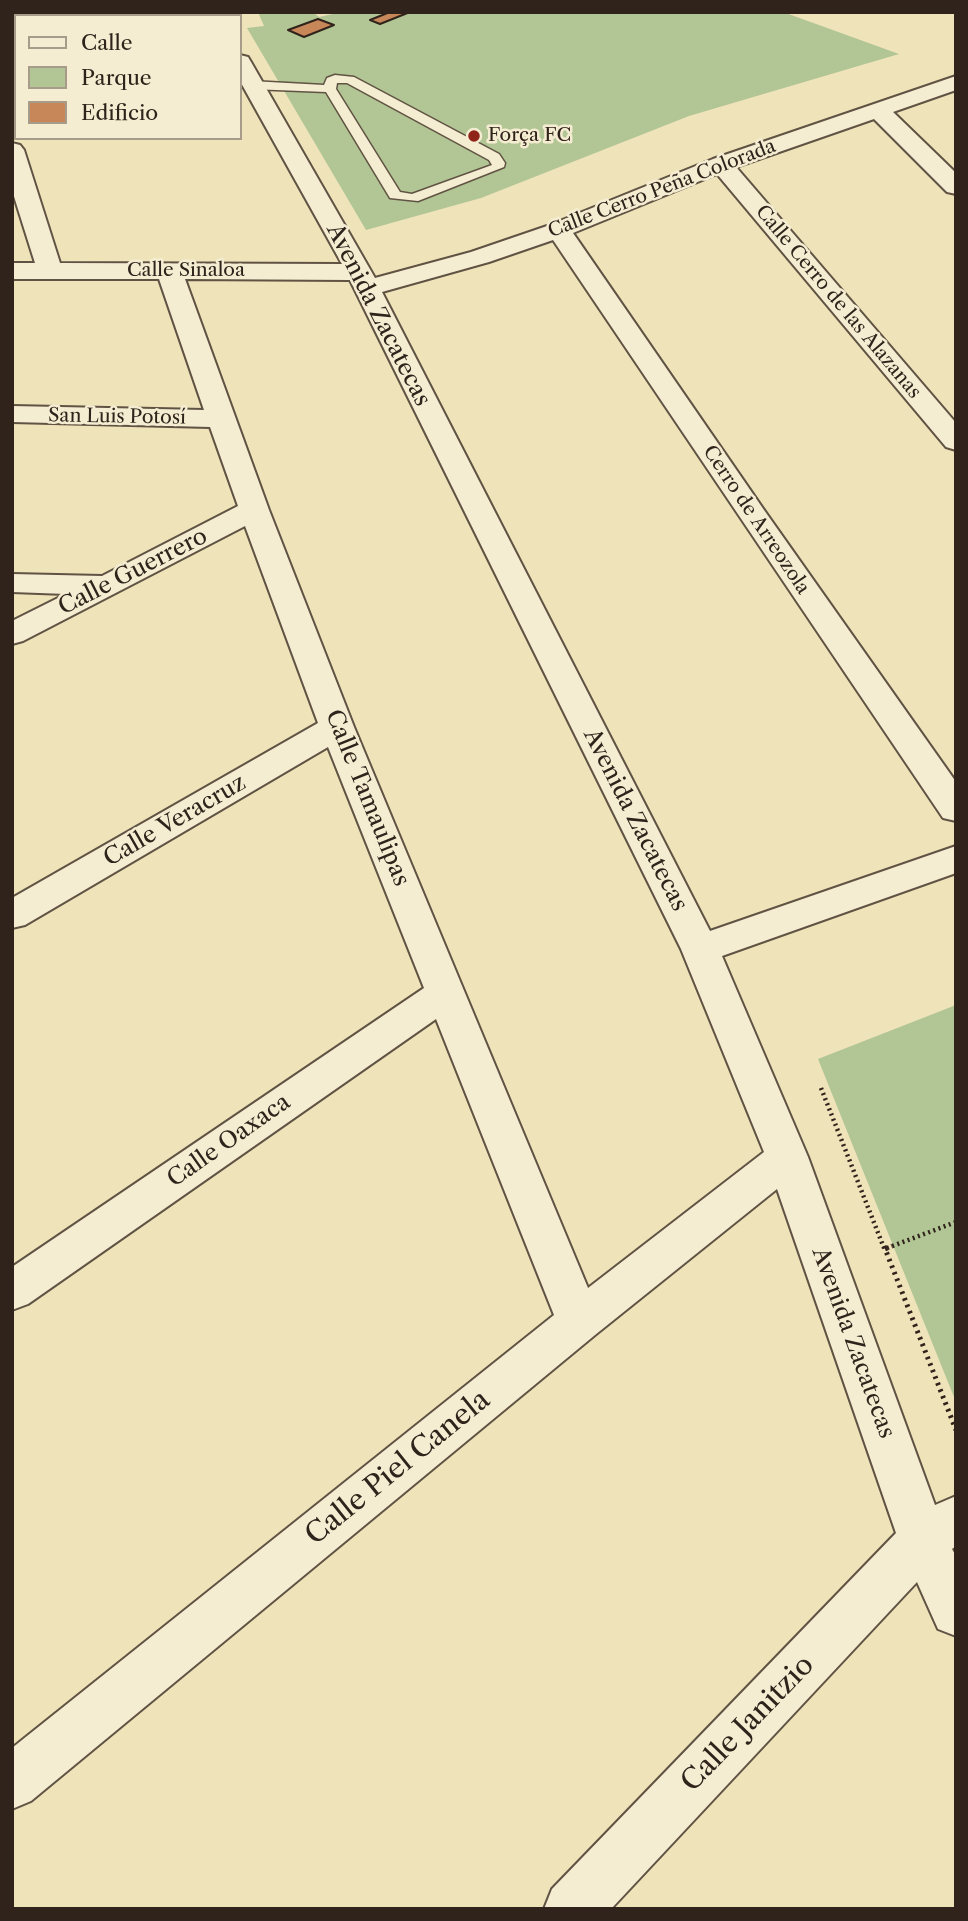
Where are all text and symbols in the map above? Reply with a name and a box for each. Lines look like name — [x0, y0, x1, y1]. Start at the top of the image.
legend — [14, 14, 242, 140]
text: Calle — [81, 30, 133, 55]
text: Parque — [81, 65, 152, 90]
text: Edificio — [81, 100, 158, 125]
place label: Força FC — [488, 125, 571, 147]
marker: Força FC — [466, 128, 482, 144]
street label: Calle Cerro Peña Colorada — [545, 135, 779, 243]
street label: Calle Cerro de las Alazanas — [750, 201, 926, 403]
street label: Avenida Zacatecas — [320, 219, 436, 411]
street label: Calle Sinaloa — [127, 260, 245, 282]
street label: San Luis Potosí — [48, 404, 186, 430]
street label: Cerro de Arreozola — [698, 441, 814, 599]
street label: Calle Guerrero — [54, 523, 212, 621]
street label: Calle Tamaulipas — [319, 706, 415, 890]
street label: Avenida Zacatecas — [577, 724, 693, 916]
street label: Calle Veracruz — [99, 769, 251, 873]
street label: Calle Oaxaca — [162, 1089, 296, 1193]
street label: Avenida Zacatecas — [806, 1244, 900, 1442]
street label: Calle Piel Canela — [299, 1383, 497, 1553]
street label: Calle Janitzio — [675, 1649, 821, 1799]

